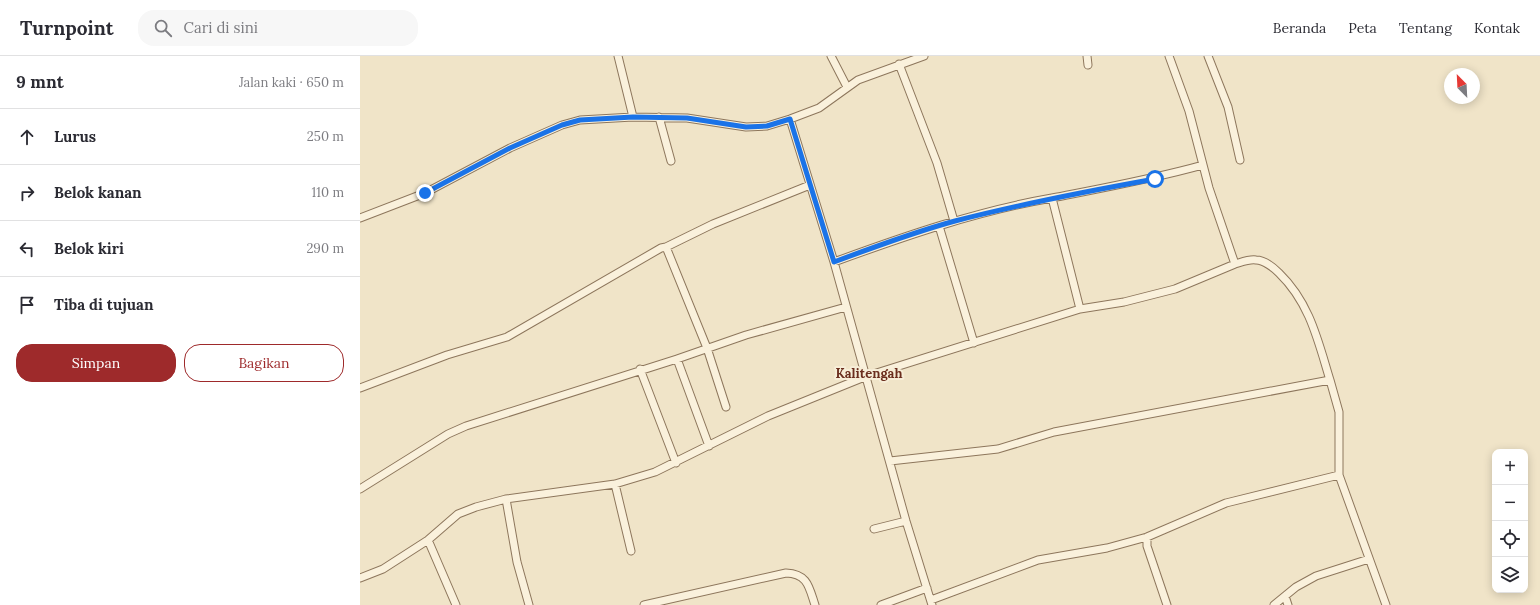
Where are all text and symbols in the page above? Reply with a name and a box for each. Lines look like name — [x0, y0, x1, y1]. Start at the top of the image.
search box — [138, 10, 418, 46]
text: Turnpoint — [20, 16, 114, 40]
icon: search — [152, 17, 174, 39]
text: Cari di sini — [184, 18, 258, 37]
text: Beranda — [1273, 19, 1326, 37]
text: Peta — [1348, 19, 1377, 37]
text: Tentang — [1399, 19, 1452, 37]
text: Kontak — [1474, 19, 1520, 37]
north arrow — [1444, 68, 1480, 104]
text: 9 mnt — [16, 71, 64, 93]
text: Jalan kaki · 650 m — [239, 74, 344, 91]
icon: ahead — [16, 126, 38, 148]
text: Lurus — [54, 127, 96, 146]
text: 250 m — [307, 128, 344, 145]
route start — [1146, 170, 1164, 188]
icon: right — [16, 182, 38, 204]
text: Belok kanan — [54, 183, 142, 202]
text: 110 m — [311, 184, 344, 201]
route end — [416, 184, 434, 202]
icon: left — [16, 238, 38, 260]
text: Belok kiri — [54, 239, 124, 258]
text: 290 m — [306, 240, 344, 257]
icon: arrive — [16, 294, 38, 316]
text: Tiba di tujuan — [54, 295, 153, 314]
button: Simpan — [16, 344, 176, 382]
button: Bagikan — [184, 344, 344, 382]
district label: Kalitengah — [836, 365, 902, 382]
map controls — [1492, 449, 1528, 593]
button: + — [1492, 449, 1528, 485]
button: − — [1492, 485, 1528, 521]
button: locate — [1492, 521, 1528, 557]
button: layers — [1492, 557, 1528, 593]

